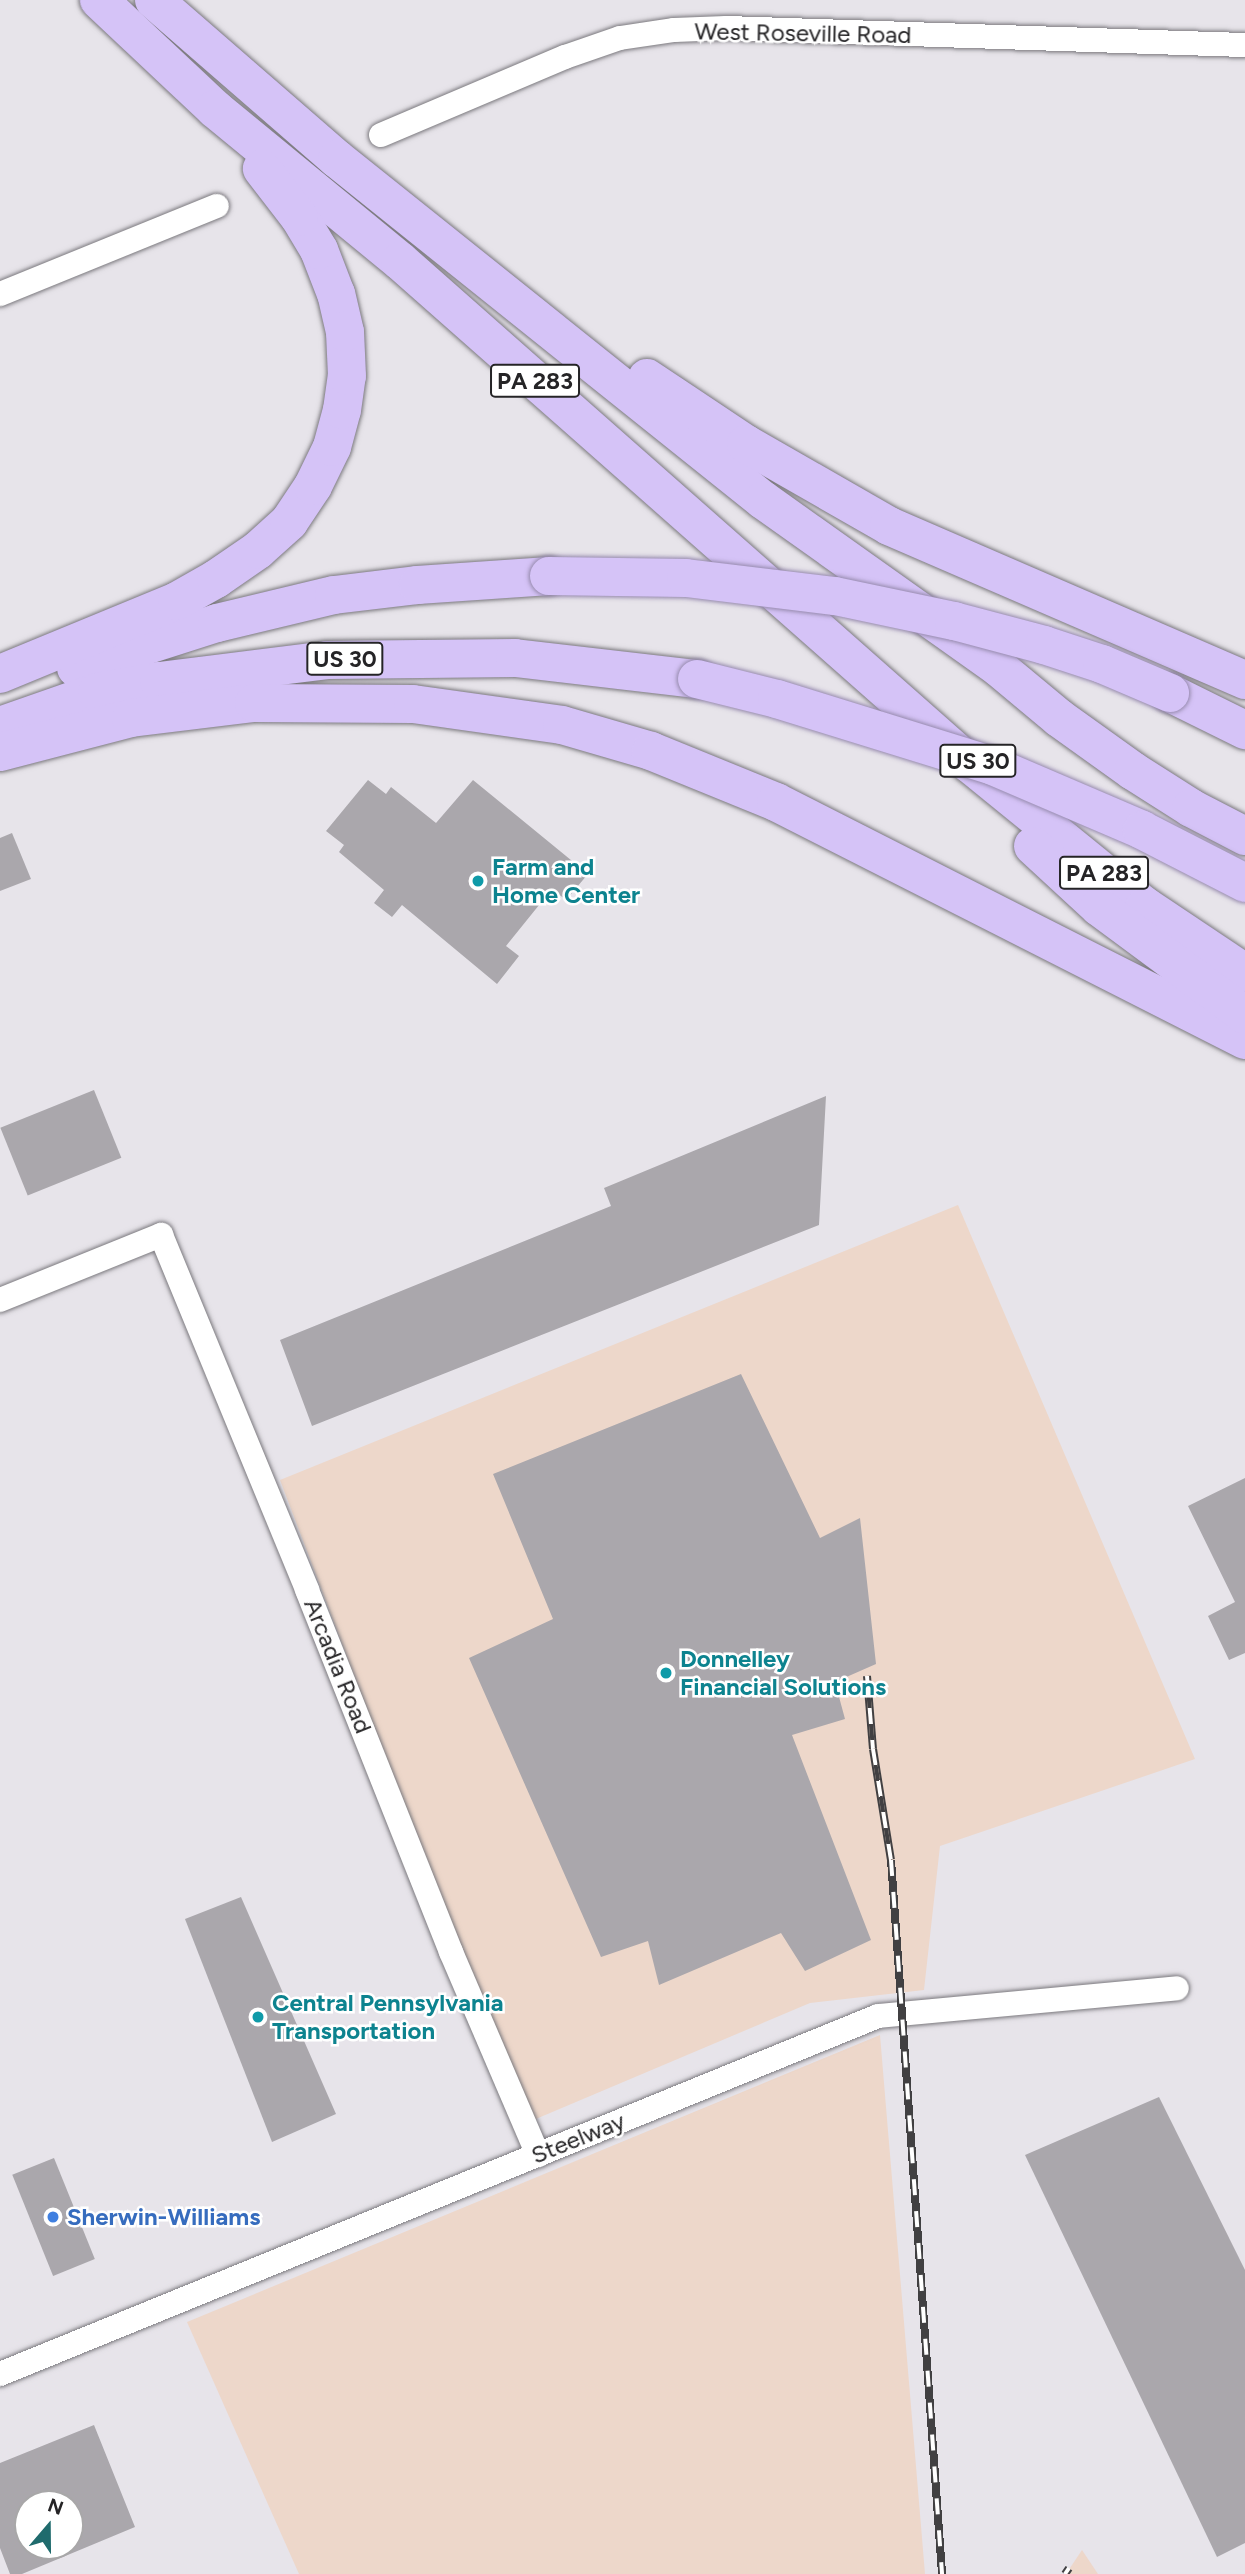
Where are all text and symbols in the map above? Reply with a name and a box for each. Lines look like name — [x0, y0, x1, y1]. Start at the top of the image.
street label: West Roseville Road — [694, 17, 912, 49]
road number: PA 283 — [490, 362, 580, 400]
road number: US 30 — [305, 639, 385, 678]
road number: US 30 — [938, 741, 1018, 780]
place label: Farm and Home Center — [492, 853, 640, 909]
road number: PA 283 — [1058, 853, 1150, 892]
marker: Farm and Home Center — [470, 873, 486, 889]
street label: Arcadia Road — [298, 1594, 378, 1738]
place label: Donnelley Financial Solutions — [680, 1645, 886, 1701]
marker: Donnelley Financial Solutions — [658, 1665, 674, 1681]
place label: Central Pennsylvania Transportation — [272, 1989, 504, 2045]
marker: Central Pennsylvania Transportation — [250, 2009, 266, 2025]
street label: Steelway — [527, 2106, 629, 2170]
place label: Sherwin-Williams — [67, 2203, 260, 2231]
marker: Sherwin-Williams — [45, 2209, 61, 2225]
north arrow — [14, 2490, 84, 2560]
text: N — [45, 2493, 67, 2520]

